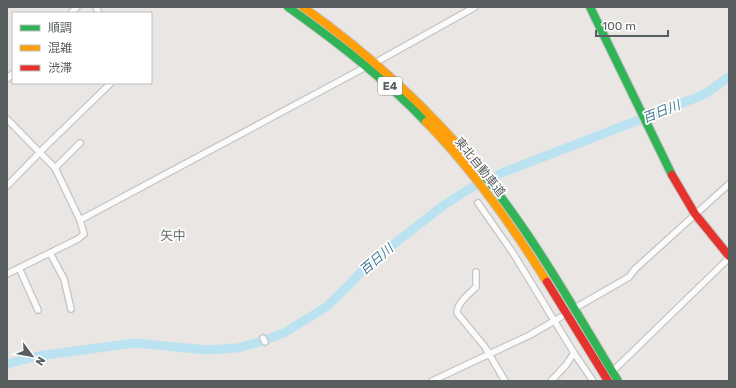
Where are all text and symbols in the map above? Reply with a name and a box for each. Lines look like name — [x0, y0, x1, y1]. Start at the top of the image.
legend — [12, 12, 152, 84]
scale bar — [596, 12, 668, 38]
text: 100 m — [602, 19, 636, 33]
text: 順調 — [48, 21, 72, 35]
text: 混雑 — [48, 41, 72, 55]
text: 渋滞 — [48, 61, 72, 75]
road number: E4 — [378, 77, 402, 95]
water label: 百日川 — [640, 96, 684, 126]
street label: 東北自動車道 — [452, 135, 508, 199]
district label: 矢中 — [160, 228, 186, 243]
water label: 百日川 — [357, 240, 397, 278]
north arrow — [12, 336, 52, 376]
text: N — [32, 354, 48, 368]

